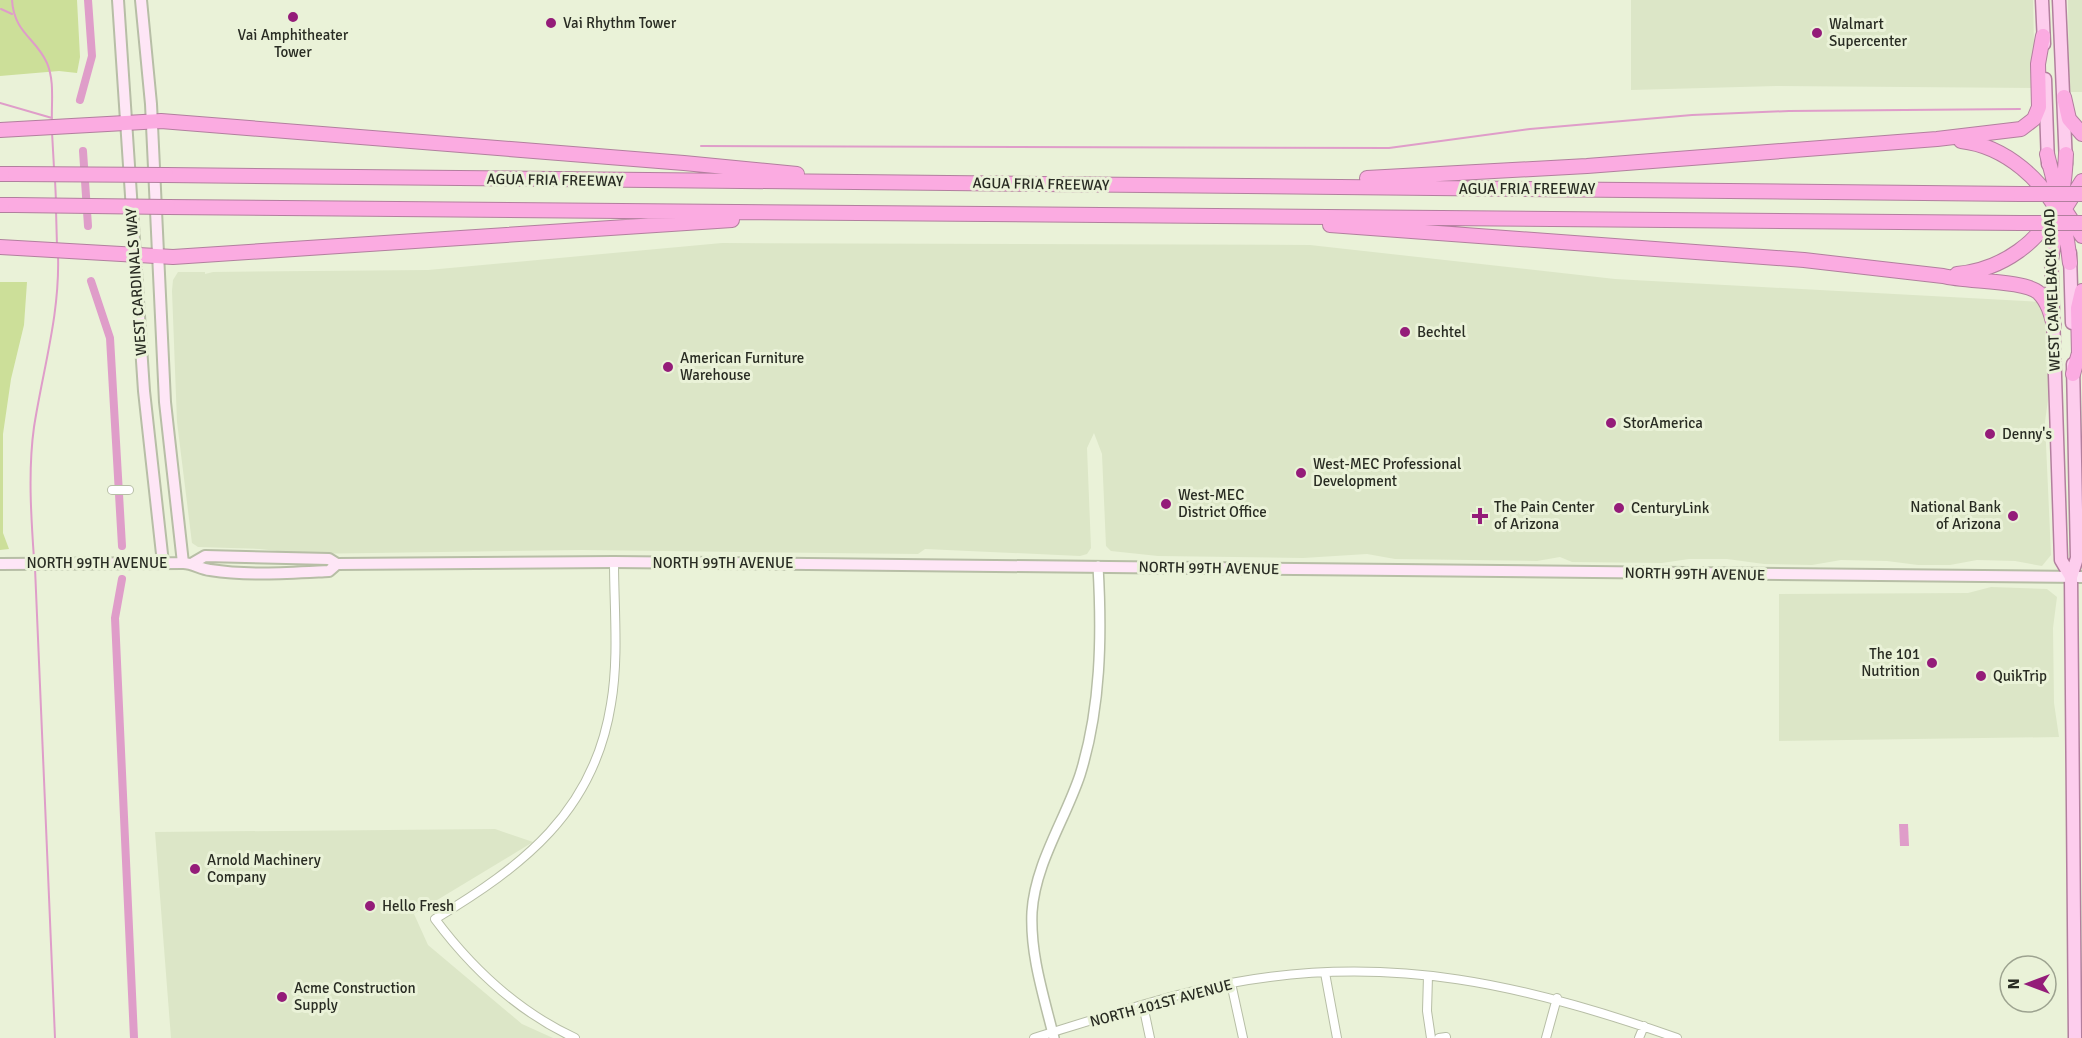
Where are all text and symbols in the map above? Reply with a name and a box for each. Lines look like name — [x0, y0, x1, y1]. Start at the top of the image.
marker: Vai Amphitheater Tower — [286, 10, 300, 24]
place label: Vai Rhythm Tower — [563, 14, 677, 32]
place label: Walmart Supercenter — [1829, 15, 1908, 50]
marker: Vai Rhythm Tower — [544, 16, 558, 30]
place label: Vai Amphitheater Tower — [238, 26, 349, 61]
marker: Walmart Supercenter — [1810, 26, 1824, 40]
street label: AGUA FRIA FREEWAY — [487, 170, 624, 190]
street label: AGUA FRIA FREEWAY — [973, 174, 1110, 194]
street label: AGUA FRIA FREEWAY — [1459, 180, 1596, 198]
street label: WEST CARDINALS WAY — [122, 207, 150, 357]
street label: WEST CAMELBACK ROAD — [2040, 208, 2064, 372]
place label: Bechtel — [1417, 323, 1466, 341]
marker: Bechtel — [1398, 325, 1412, 339]
place label: American Furniture Warehouse — [680, 349, 804, 384]
marker: American Furniture Warehouse — [661, 360, 675, 374]
place label: StorAmerica — [1623, 414, 1703, 432]
marker: StorAmerica — [1604, 416, 1618, 430]
place label: Denny's — [2002, 425, 2052, 443]
marker: Denny's — [1983, 427, 1997, 441]
place label: West-MEC Professional Development — [1313, 455, 1461, 490]
marker: West-MEC Professional Development — [1294, 466, 1308, 480]
place label: West-MEC District Office — [1178, 486, 1267, 521]
marker: West-MEC District Office — [1159, 497, 1173, 511]
place label: The Pain Center of Arizona — [1494, 498, 1595, 533]
place label: National Bank of Arizona — [1910, 498, 2001, 533]
place label: CenturyLink — [1631, 499, 1710, 517]
marker: CenturyLink — [1612, 501, 1626, 515]
marker: The Pain Center of Arizona — [1471, 507, 1489, 525]
marker: National Bank of Arizona — [2006, 509, 2020, 523]
street label: NORTH 99TH AVENUE — [27, 554, 167, 572]
street label: NORTH 99TH AVENUE — [653, 554, 793, 572]
street label: NORTH 99TH AVENUE — [1138, 558, 1280, 578]
street label: NORTH 99TH AVENUE — [1624, 564, 1766, 584]
place label: The 101 Nutrition — [1861, 645, 1920, 680]
marker: The 101 Nutrition — [1925, 656, 1939, 670]
place label: QuikTrip — [1993, 667, 2047, 685]
marker: QuikTrip — [1974, 669, 1988, 683]
place label: Arnold Machinery Company — [207, 851, 321, 886]
marker: Arnold Machinery Company — [188, 862, 202, 876]
place label: Hello Fresh — [382, 897, 454, 915]
marker: Hello Fresh — [363, 899, 377, 913]
north arrow — [1998, 954, 2058, 1014]
street label: NORTH 101ST AVENUE — [1088, 975, 1234, 1031]
text: N — [2004, 978, 2024, 990]
place label: Acme Construction Supply — [294, 979, 416, 1014]
marker: Acme Construction Supply — [275, 990, 289, 1004]

